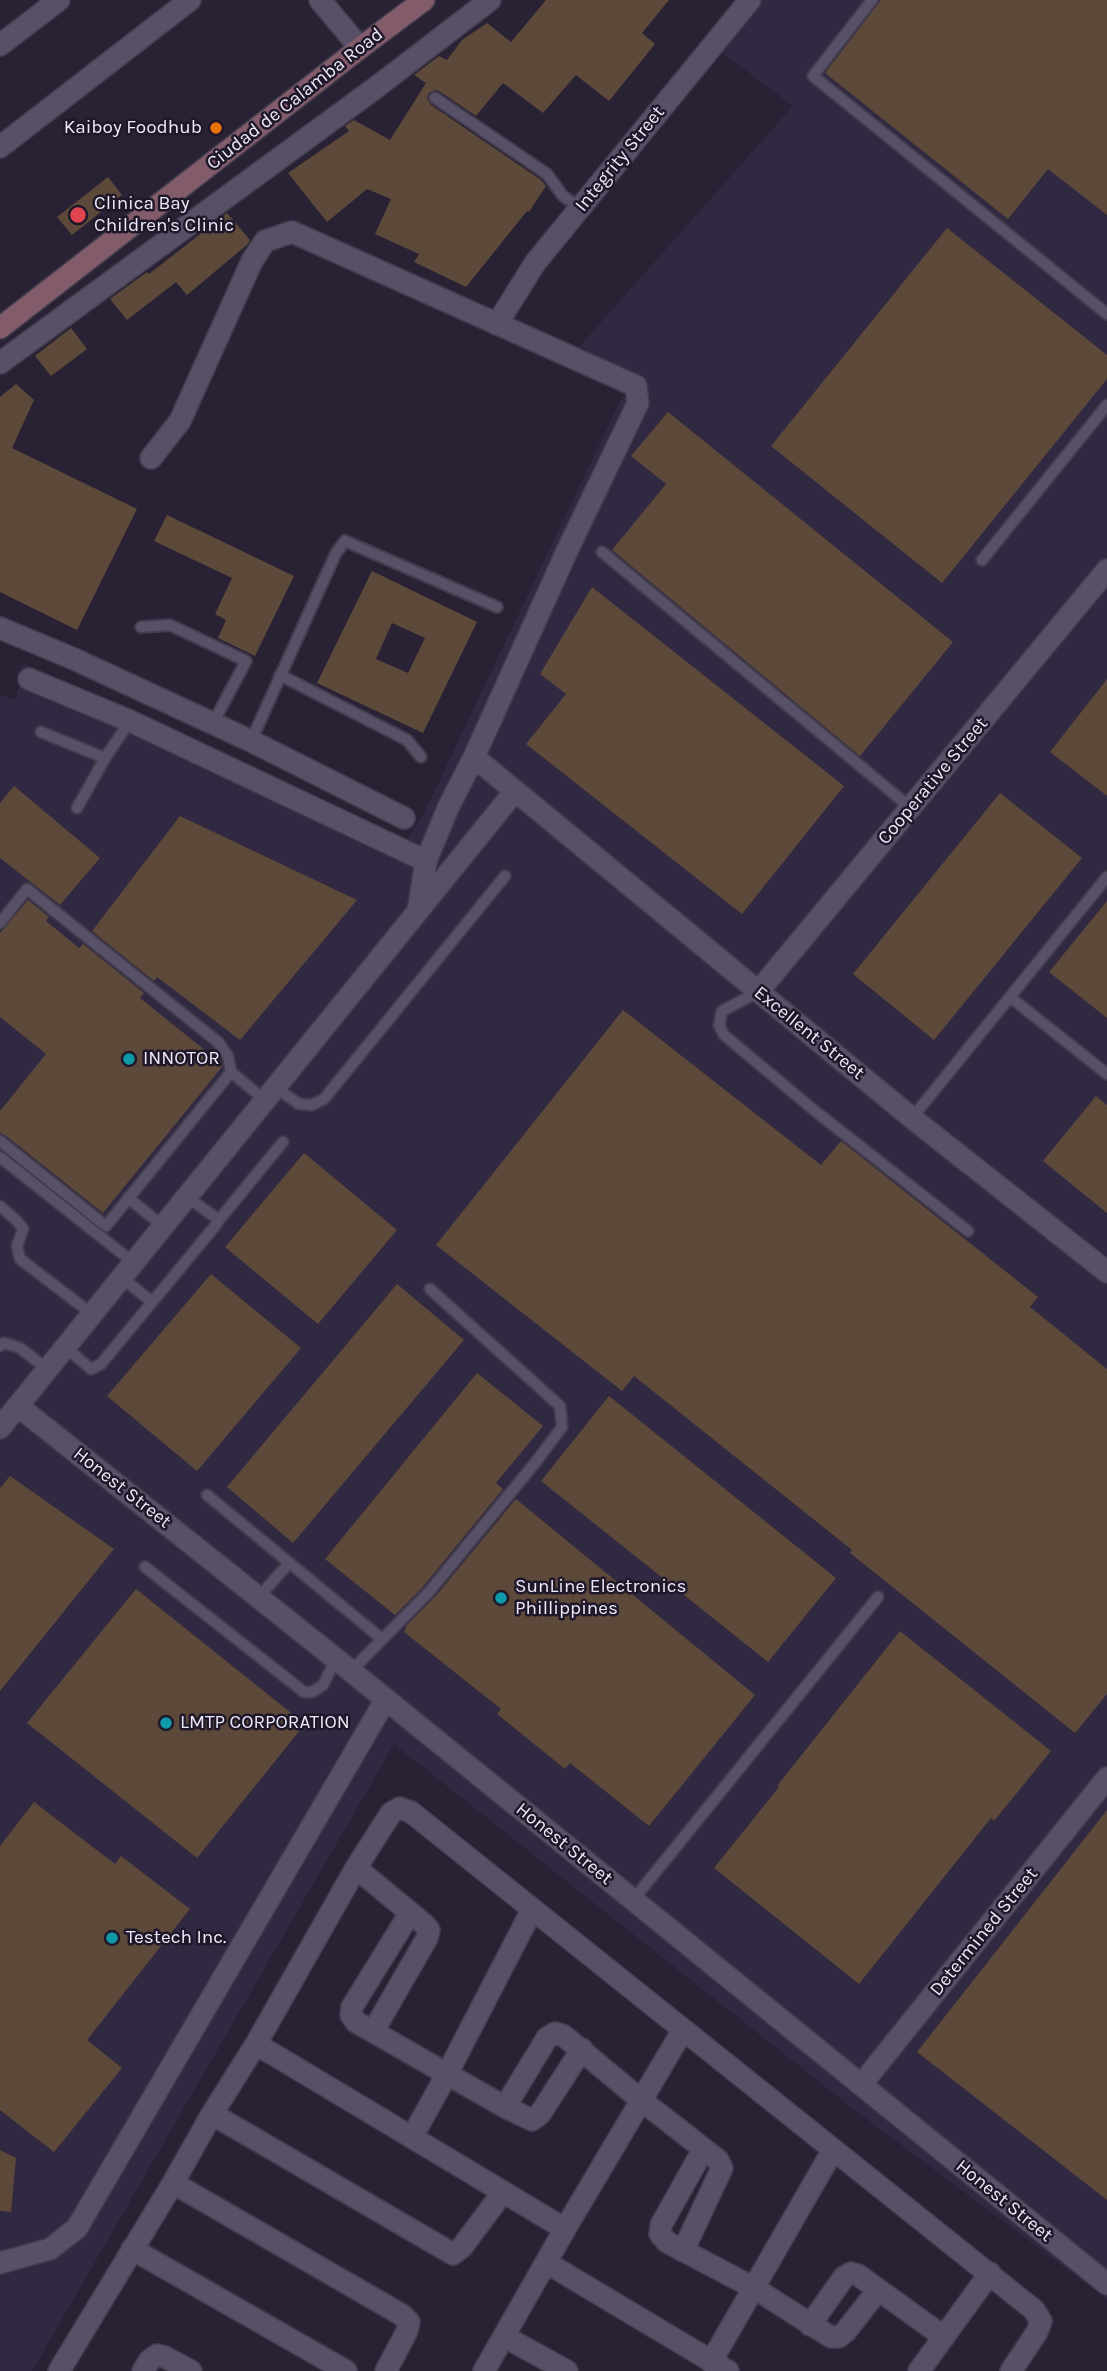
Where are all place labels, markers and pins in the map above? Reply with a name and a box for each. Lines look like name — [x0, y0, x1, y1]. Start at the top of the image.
place label: Kaiboy Foodhub — [64, 117, 202, 139]
marker: Kaiboy Foodhub — [208, 120, 224, 136]
place label: Clinica Bay Children's Clinic — [94, 193, 234, 237]
marker: Clinica Bay Children's Clinic — [68, 205, 88, 225]
place label: INNOTOR — [143, 1048, 220, 1070]
marker: INNOTOR — [121, 1051, 137, 1067]
place label: SunLine Electronics Phillippines — [515, 1576, 687, 1620]
marker: SunLine Electronics Phillippines — [493, 1590, 509, 1606]
place label: LMTP CORPORATION — [180, 1712, 350, 1734]
marker: LMTP CORPORATION — [158, 1715, 174, 1731]
place label: Testech Inc. — [126, 1927, 226, 1949]
marker: Testech Inc. — [104, 1930, 120, 1946]

